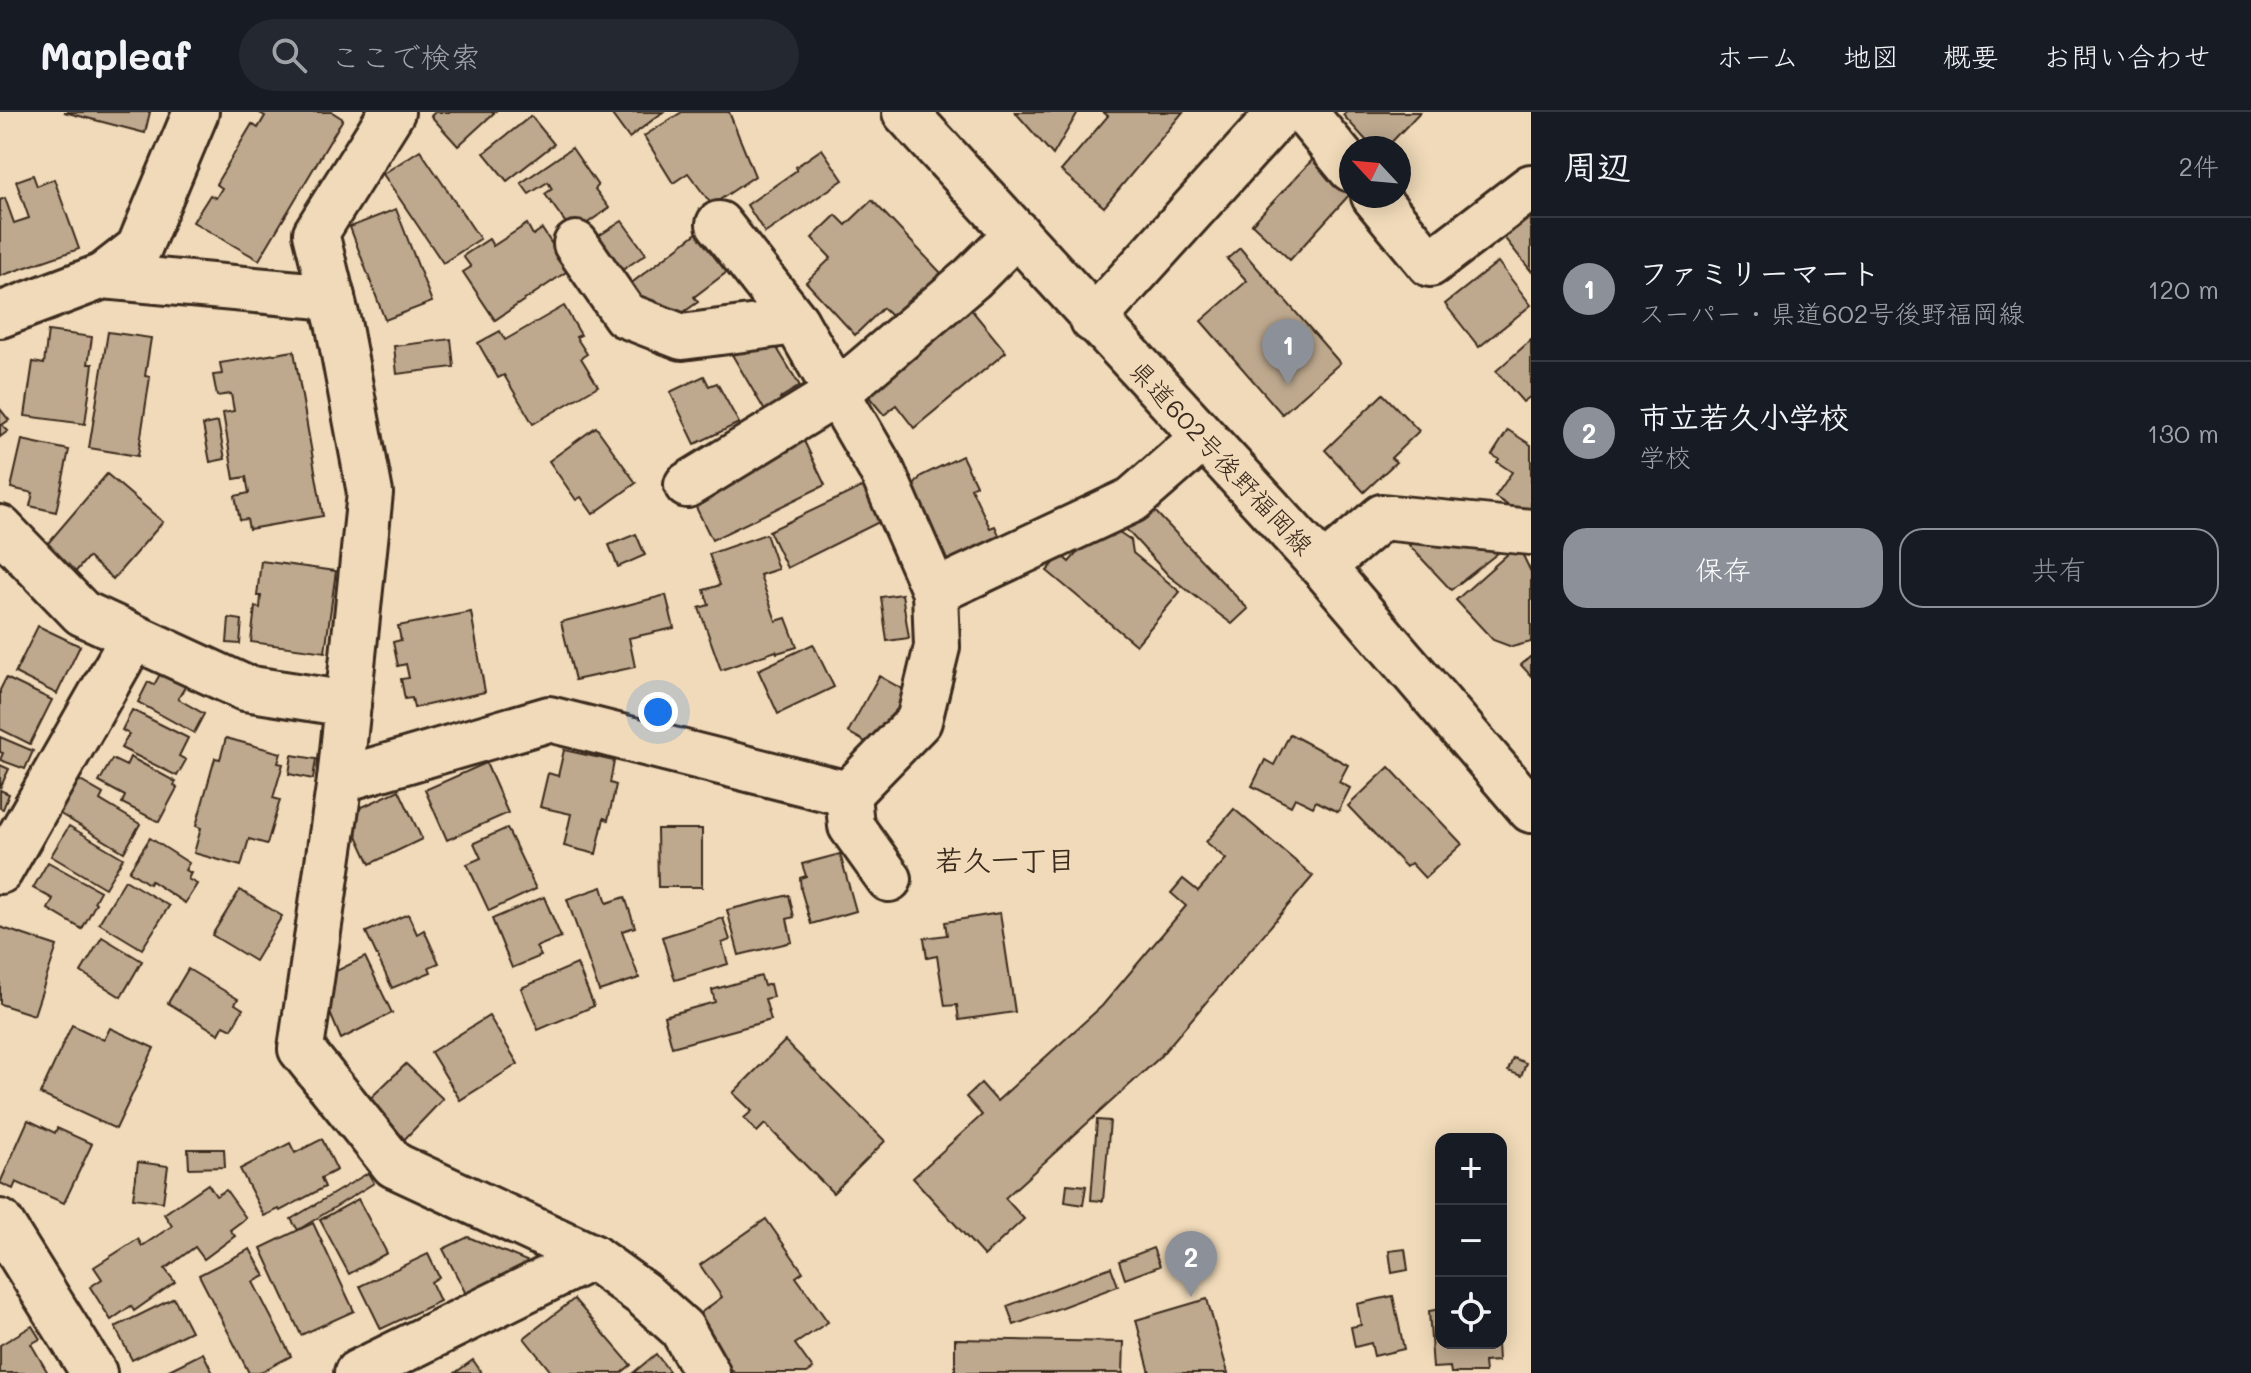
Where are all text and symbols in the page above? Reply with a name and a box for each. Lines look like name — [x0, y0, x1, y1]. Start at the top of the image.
search box — [239, 19, 799, 91]
text: Mapleaf — [40, 30, 191, 80]
icon: search — [267, 33, 311, 77]
text: ここで検索 — [331, 36, 481, 76]
text: ホーム — [1716, 38, 1799, 74]
text: 地図 — [1843, 38, 1899, 74]
text: 概要 — [1943, 38, 1999, 74]
text: お問い合わせ — [2043, 38, 2211, 74]
north arrow — [1339, 136, 1411, 208]
text: 周辺 — [1563, 143, 1631, 188]
text: 2件 — [2179, 149, 2219, 183]
text: ファミリーマート — [1639, 252, 1880, 292]
text: 1 — [1583, 272, 1595, 306]
text: 120 m — [2148, 272, 2219, 306]
text: スーパー · 県道602号後野福岡線 — [1639, 296, 2024, 330]
pin: 1 — [1262, 319, 1314, 385]
street label: 県道602号後野福岡線 — [1123, 353, 1321, 562]
text: 市立若久小学校 — [1639, 396, 1849, 436]
text: 2 — [1582, 416, 1596, 450]
text: 130 m — [2147, 416, 2219, 450]
text: 学校 — [1639, 440, 1691, 474]
button: 保存 — [1563, 528, 1883, 608]
button: 共有 — [1899, 528, 2219, 608]
your location — [638, 692, 678, 732]
district label: 若久一丁目 — [935, 841, 1075, 877]
map controls — [1435, 1133, 1507, 1349]
button: + — [1435, 1133, 1507, 1205]
button: − — [1435, 1205, 1507, 1277]
pin: 2 — [1165, 1231, 1217, 1297]
button: locate — [1435, 1277, 1507, 1349]

